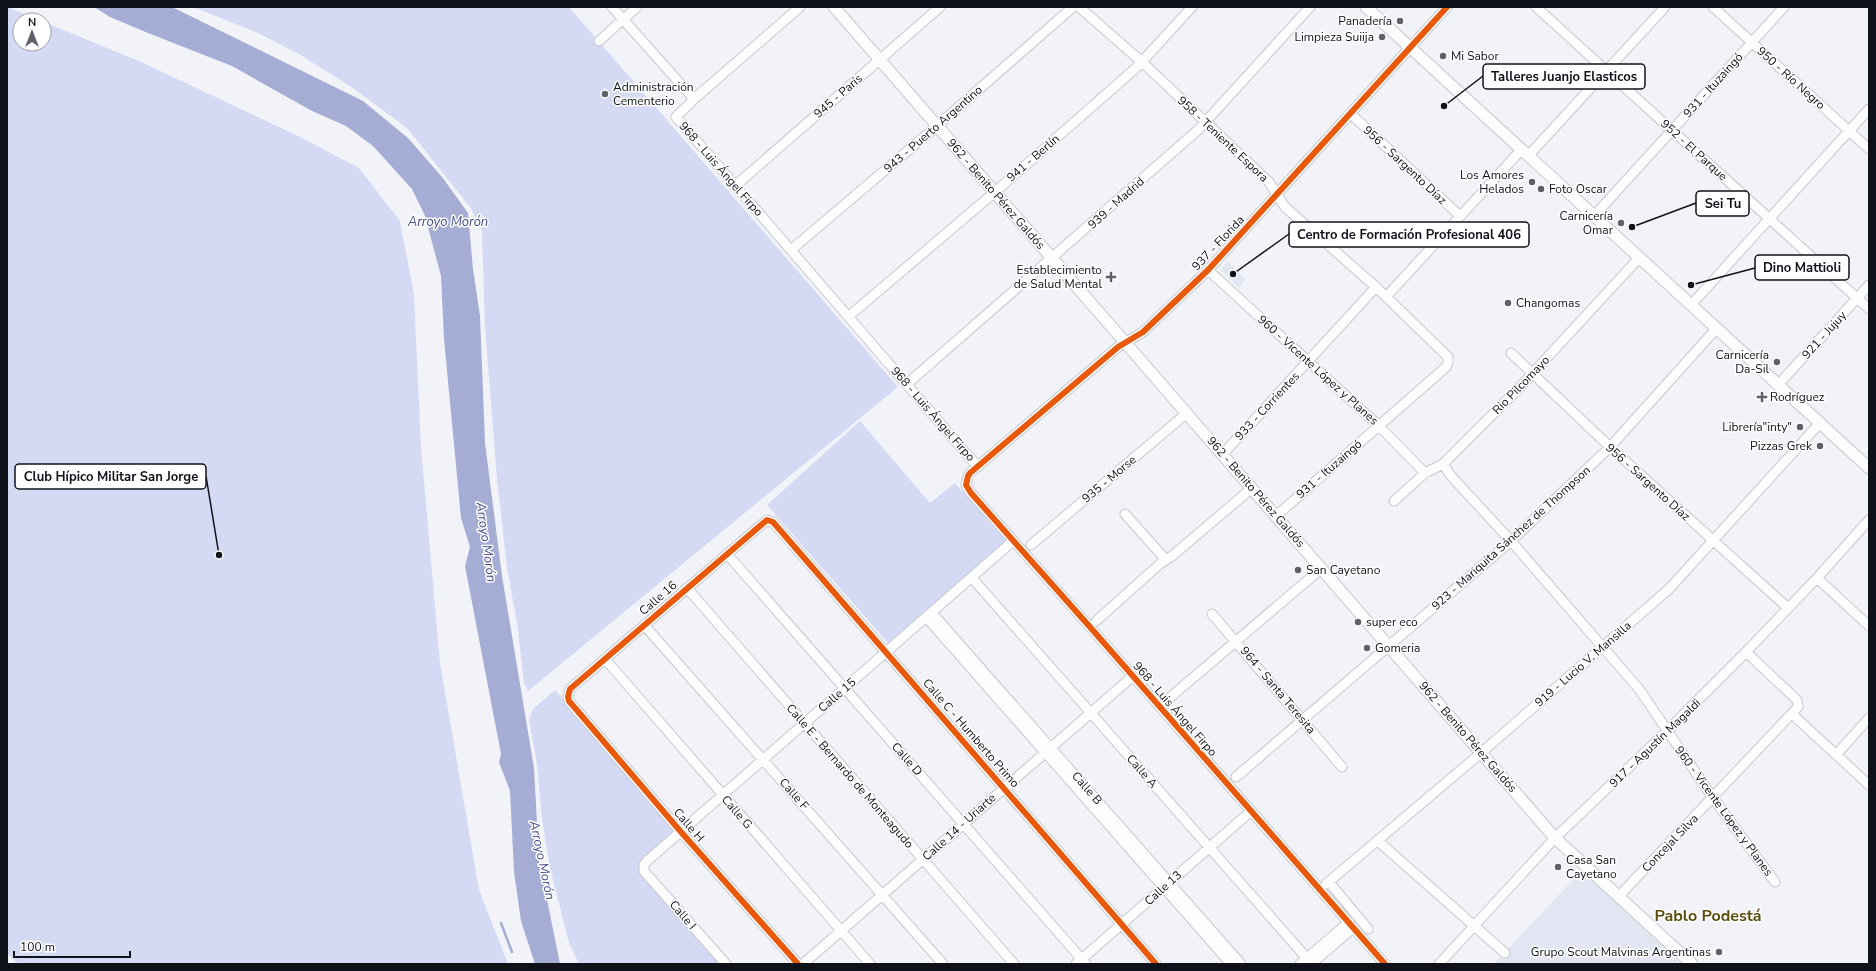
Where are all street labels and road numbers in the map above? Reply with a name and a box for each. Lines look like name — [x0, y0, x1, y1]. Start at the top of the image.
street label: 950 - Río Negro — [1753, 43, 1829, 113]
street label: 931 - Ituzaingó — [1680, 49, 1747, 121]
street label: 945 - París — [810, 70, 866, 122]
street label: 943 - Puerto Argentino — [880, 82, 986, 176]
street label: 958 - Teniente Espora — [1174, 93, 1272, 185]
street label: 952 - El Parque — [1657, 116, 1731, 184]
street label: 968 - Luis Ángel Firpo — [675, 118, 767, 220]
street label: 956 - Sargento Díaz — [1360, 122, 1450, 208]
street label: 941 - Berlín — [1003, 131, 1063, 185]
street label: 962 - Benito Pérez Galdós — [943, 135, 1049, 253]
street label: 939 - Madrid — [1084, 173, 1148, 233]
street label: 937 - Florida — [1188, 212, 1248, 274]
street label: 921 - Jujuy — [1798, 307, 1850, 362]
street label: 960 - Vicente López y Planes — [1254, 312, 1382, 429]
street label: Rio Pilcomayo — [1489, 352, 1553, 418]
street label: 968 - Luis Ángel Firpo — [887, 363, 979, 465]
street label: 933 - Corrientes — [1231, 368, 1303, 444]
street label: 962 - Benito Pérez Galdós — [1203, 433, 1309, 551]
street label: 931 - Ituzaingó — [1293, 436, 1365, 502]
street label: 956 - Sargento Díaz — [1602, 440, 1694, 525]
street label: 935 - Morse — [1079, 452, 1139, 506]
street label: 923 - Mariquita Sánchez de Thompson — [1428, 462, 1594, 614]
street label: Calle 16 — [636, 577, 680, 619]
street label: 919 - Lucio V. Mansilla — [1531, 618, 1635, 710]
street label: 964 - Santa Teresita — [1237, 643, 1319, 737]
street label: 968 - Luis Ángel Firpo — [1129, 658, 1221, 760]
street label: Calle 15 — [815, 674, 859, 716]
street label: Calle C - Humberto Primo — [919, 675, 1023, 791]
street label: 962 - Benito Pérez Galdós — [1415, 678, 1521, 796]
street label: 917 - Agustín Magaldi — [1606, 695, 1704, 791]
street label: Calle E - Bernardo de Monteagudo — [783, 700, 917, 852]
street label: Calle D — [888, 739, 926, 779]
street label: 960 - Vicente López y Planes — [1671, 743, 1777, 879]
street label: Calle A — [1123, 751, 1161, 791]
street label: Calle B — [1068, 768, 1106, 808]
street label: Calle F — [776, 775, 813, 814]
street label: Calle 14 - Uriarte — [919, 790, 999, 864]
street label: Calle G — [718, 792, 756, 832]
street label: Calle H — [670, 805, 708, 845]
street label: Concejal Silva — [1638, 811, 1702, 875]
street label: Calle 13 — [1141, 867, 1185, 909]
street label: Calle I — [666, 897, 700, 933]

